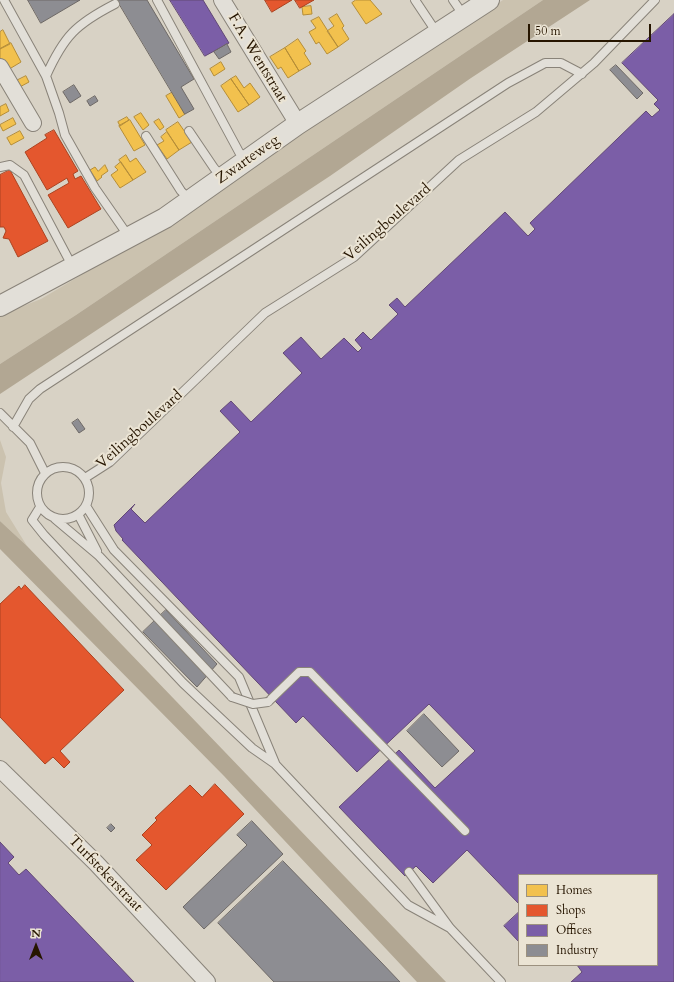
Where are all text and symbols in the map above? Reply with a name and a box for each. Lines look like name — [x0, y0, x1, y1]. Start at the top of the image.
street label: F.A. Wentstraat — [223, 10, 291, 106]
scale bar — [530, 16, 653, 42]
text: 50 m — [535, 23, 561, 39]
street label: Zwarteweg — [213, 132, 283, 188]
street label: Veilingboulevard — [341, 180, 435, 266]
street label: Veilingboulevard — [93, 387, 187, 473]
street label: Turfstekerstraat — [64, 832, 146, 916]
legend — [518, 874, 658, 966]
text: Homes — [556, 882, 592, 898]
text: Shops — [556, 902, 585, 918]
text: Offices — [556, 922, 592, 938]
north arrow — [16, 926, 56, 966]
text: N — [31, 926, 41, 941]
text: Industry — [556, 942, 598, 958]

